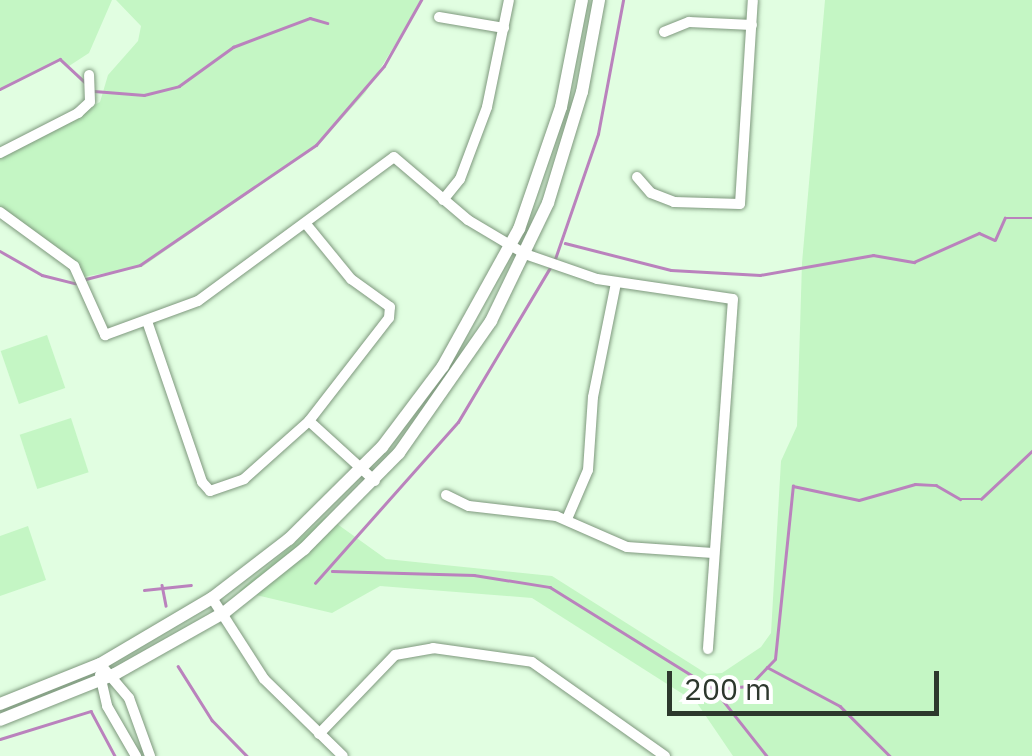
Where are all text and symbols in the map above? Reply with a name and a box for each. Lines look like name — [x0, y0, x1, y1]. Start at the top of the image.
scale bar — [672, 651, 944, 713]
text: 200 m — [684, 669, 771, 708]

